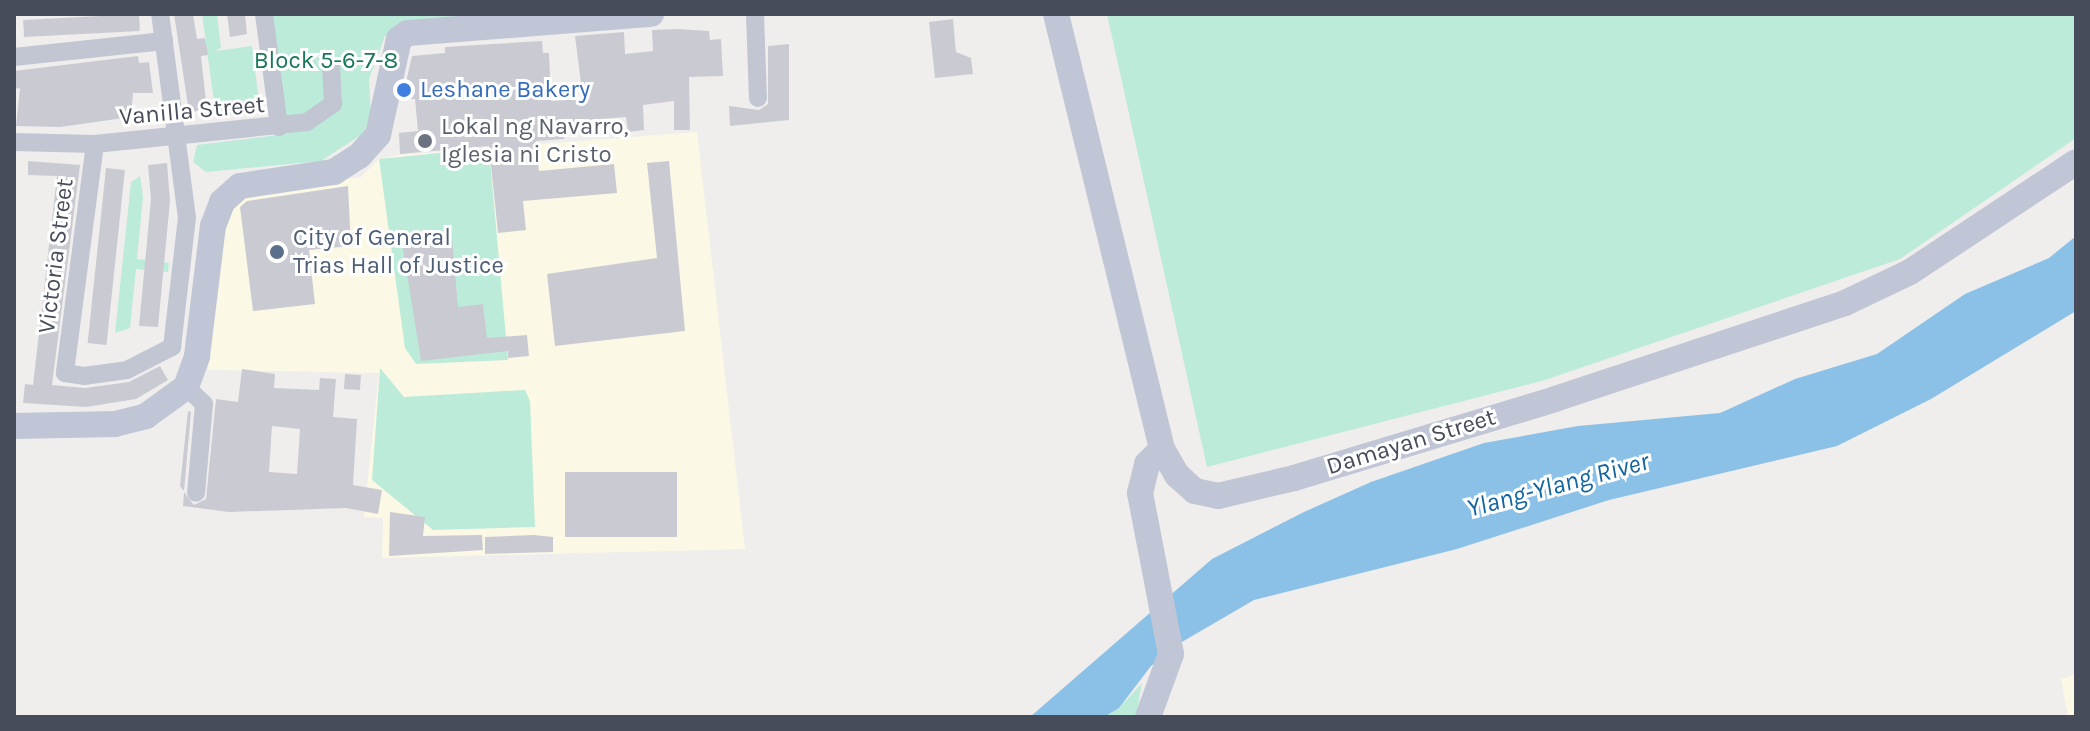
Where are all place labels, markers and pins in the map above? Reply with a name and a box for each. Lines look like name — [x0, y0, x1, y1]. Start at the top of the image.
place label: Leshane Bakery — [420, 76, 590, 104]
marker: Leshane Bakery — [395, 81, 413, 99]
place label: Lokal ng Navarro, Iglesia ni Cristo — [441, 113, 629, 169]
marker: Lokal ng Navarro, Iglesia ni Cristo — [416, 132, 434, 150]
place label: City of General Trias Hall of Justice — [293, 224, 504, 280]
marker: City of General Trias Hall of Justice — [268, 243, 286, 261]

